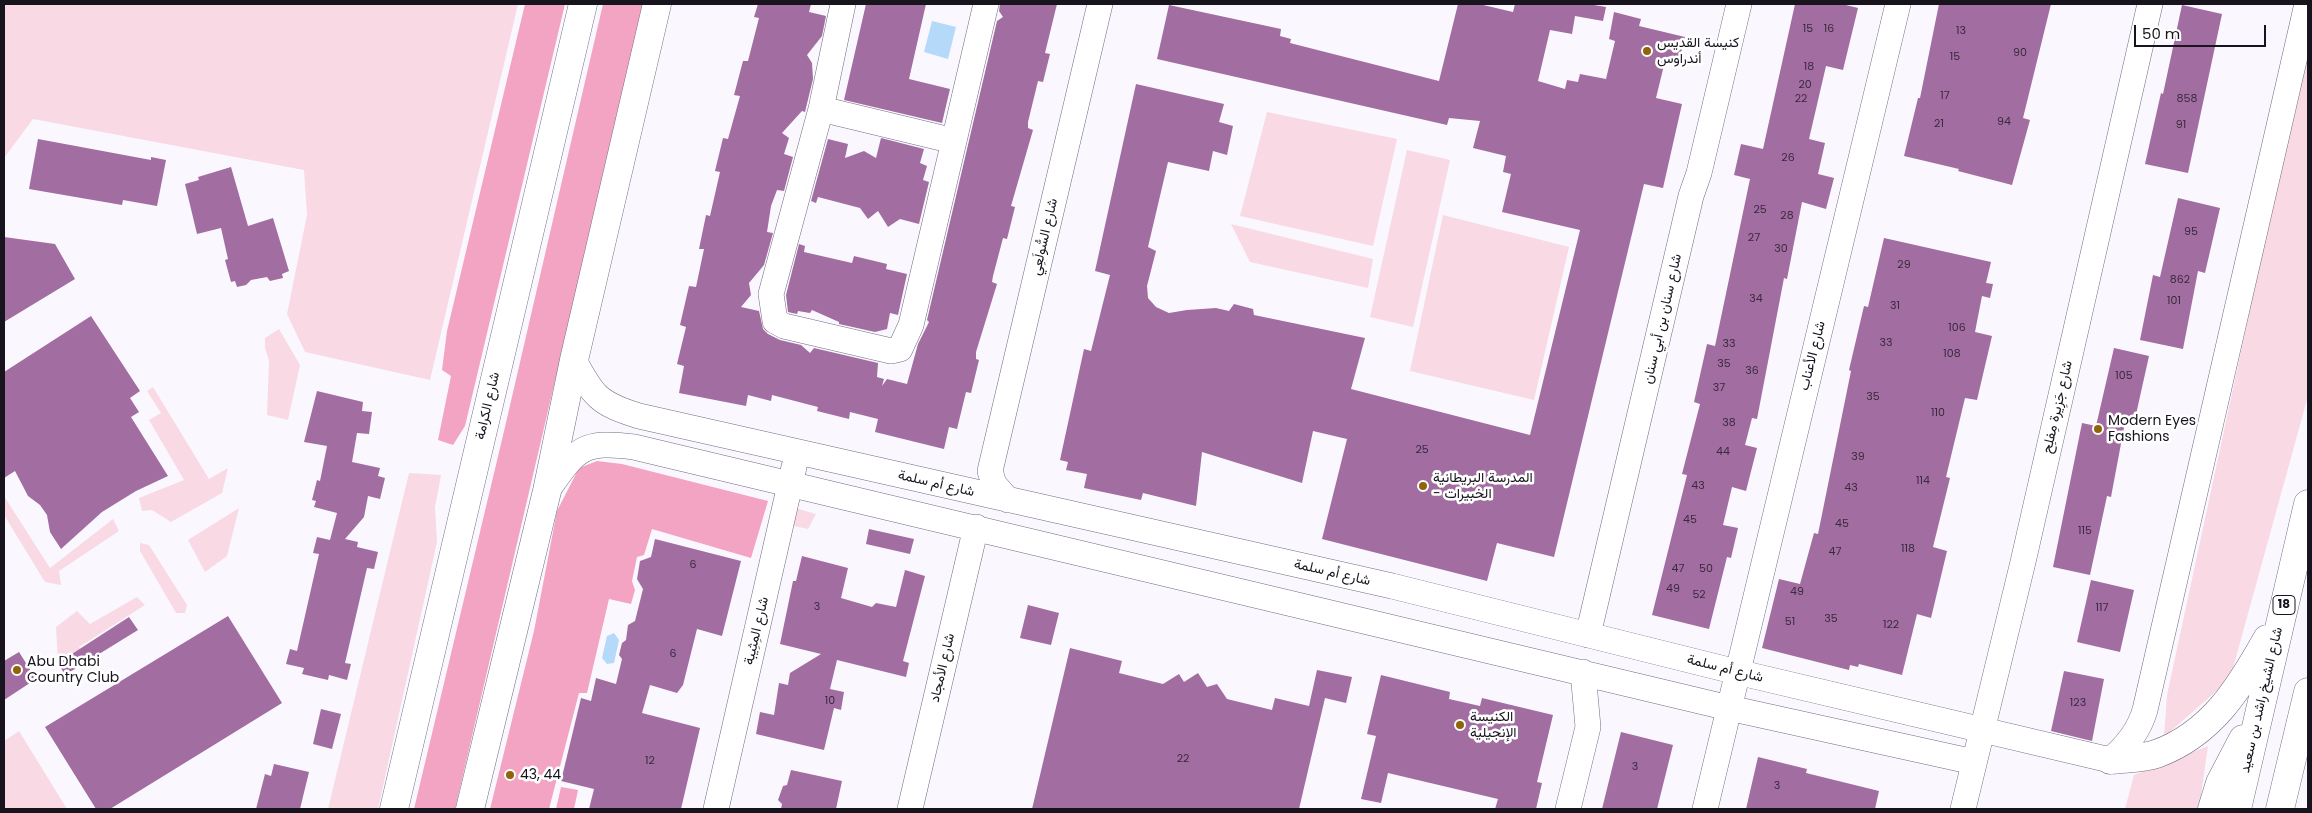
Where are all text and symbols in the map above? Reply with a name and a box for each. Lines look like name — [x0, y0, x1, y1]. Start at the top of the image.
scale bar — [2137, 15, 2270, 47]
house number: 15 — [1803, 22, 1813, 36]
house number: 16 — [1824, 22, 1834, 36]
text: 50 m — [2142, 23, 2180, 44]
house number: 13 — [1956, 24, 1966, 38]
place label: كنيسة القديس أندراوس — [1657, 35, 1739, 68]
marker: كنيسة القديس أندراوس — [1641, 45, 1653, 57]
house number: 90 — [2013, 46, 2027, 60]
house number: 15 — [1950, 50, 1960, 64]
house number: 18 — [1804, 60, 1814, 74]
house number: 20 — [1798, 78, 1812, 92]
house number: 17 — [1940, 89, 1950, 103]
house number: 22 — [1795, 92, 1807, 106]
house number: 858 — [2177, 92, 2197, 106]
house number: 94 — [1997, 115, 2011, 129]
house number: 21 — [1934, 117, 1944, 131]
house number: 91 — [2176, 118, 2186, 132]
house number: 26 — [1781, 151, 1795, 165]
street label: شارع السُّولَعِي — [1028, 197, 1062, 277]
house number: 25 — [1753, 203, 1767, 217]
house number: 28 — [1780, 209, 1794, 223]
house number: 95 — [2184, 225, 2198, 239]
house number: 27 — [1748, 231, 1760, 245]
house number: 30 — [1774, 242, 1788, 256]
street label: شارع سنان بن أبي سنان — [1640, 252, 1686, 386]
house number: 29 — [1897, 258, 1911, 272]
house number: 862 — [2170, 273, 2190, 287]
house number: 34 — [1749, 292, 1763, 306]
house number: 101 — [2167, 294, 2181, 308]
house number: 31 — [1890, 299, 1900, 313]
street label: شارع الأعناب — [1796, 320, 1830, 392]
house number: 106 — [1948, 321, 1966, 335]
house number: 33 — [1880, 336, 1892, 350]
house number: 33 — [1723, 337, 1735, 351]
house number: 108 — [1943, 347, 1961, 361]
house number: 35 — [1717, 357, 1731, 371]
street label: شارع جَزِيرة مِفلِح — [2039, 359, 2077, 455]
house number: 36 — [1745, 364, 1759, 378]
house number: 105 — [2115, 369, 2133, 383]
street label: شارع الكرامة — [472, 371, 504, 441]
house number: 37 — [1713, 381, 1725, 395]
house number: 35 — [1866, 390, 1880, 404]
house number: 110 — [1931, 406, 1945, 420]
place label: Modern Eyes Fashions — [2108, 413, 2196, 446]
house number: 38 — [1722, 416, 1736, 430]
marker: Modern Eyes Fashions — [2092, 423, 2104, 435]
house number: 25 — [1415, 443, 1429, 457]
house number: 44 — [1716, 445, 1730, 459]
house number: 39 — [1851, 450, 1865, 464]
street label: شارع أم سلمة — [896, 467, 976, 501]
place label: المدرسة البريطانية - الخبيرات — [1433, 470, 1533, 502]
house number: 114 — [1916, 474, 1930, 488]
house number: 43 — [1691, 479, 1705, 493]
marker: المدرسة البريطانية - الخبيرات — [1417, 480, 1429, 492]
house number: 43 — [1844, 481, 1858, 495]
house number: 45 — [1683, 513, 1697, 527]
house number: 45 — [1835, 517, 1849, 531]
house number: 115 — [2078, 524, 2092, 538]
house number: 118 — [1901, 542, 1915, 556]
house number: 47 — [1829, 545, 1841, 559]
street label: شارع أم سلمة — [1292, 556, 1372, 590]
house number: 6 — [690, 558, 696, 572]
house number: 47 — [1672, 562, 1684, 576]
house number: 50 — [1699, 562, 1713, 576]
house number: 49 — [1666, 582, 1680, 596]
house number: 49 — [1790, 585, 1804, 599]
house number: 52 — [1692, 588, 1706, 602]
street label: شارع المِثِيبة — [741, 595, 773, 667]
road number: 18 — [2273, 596, 2295, 614]
house number: 3 — [814, 600, 820, 614]
house number: 117 — [2095, 601, 2109, 615]
house number: 35 — [1824, 612, 1838, 626]
house number: 51 — [1785, 615, 1795, 629]
house number: 122 — [1883, 618, 1899, 632]
street label: شارع الشيخ راشد بن سعيد — [2237, 625, 2287, 775]
street label: شارع الأمجاد — [927, 632, 959, 704]
house number: 6 — [670, 647, 676, 661]
street label: شارع أم سلمة — [1685, 651, 1765, 687]
place label: Abu Dhabi Country Club — [27, 654, 119, 686]
marker: Abu Dhabi Country Club — [11, 664, 23, 676]
house number: 10 — [825, 694, 835, 708]
house number: 123 — [2070, 696, 2086, 710]
place label: الكنيسة الإنجيلية — [1470, 709, 1517, 742]
marker: الكنيسة الإنجيلية — [1454, 719, 1466, 731]
house number: 22 — [1177, 752, 1189, 766]
house number: 12 — [645, 754, 655, 768]
house number: 3 — [1632, 760, 1638, 774]
place label: 43, 44 — [520, 767, 561, 783]
marker: 43, 44 — [504, 769, 516, 781]
house number: 3 — [1774, 779, 1780, 793]

